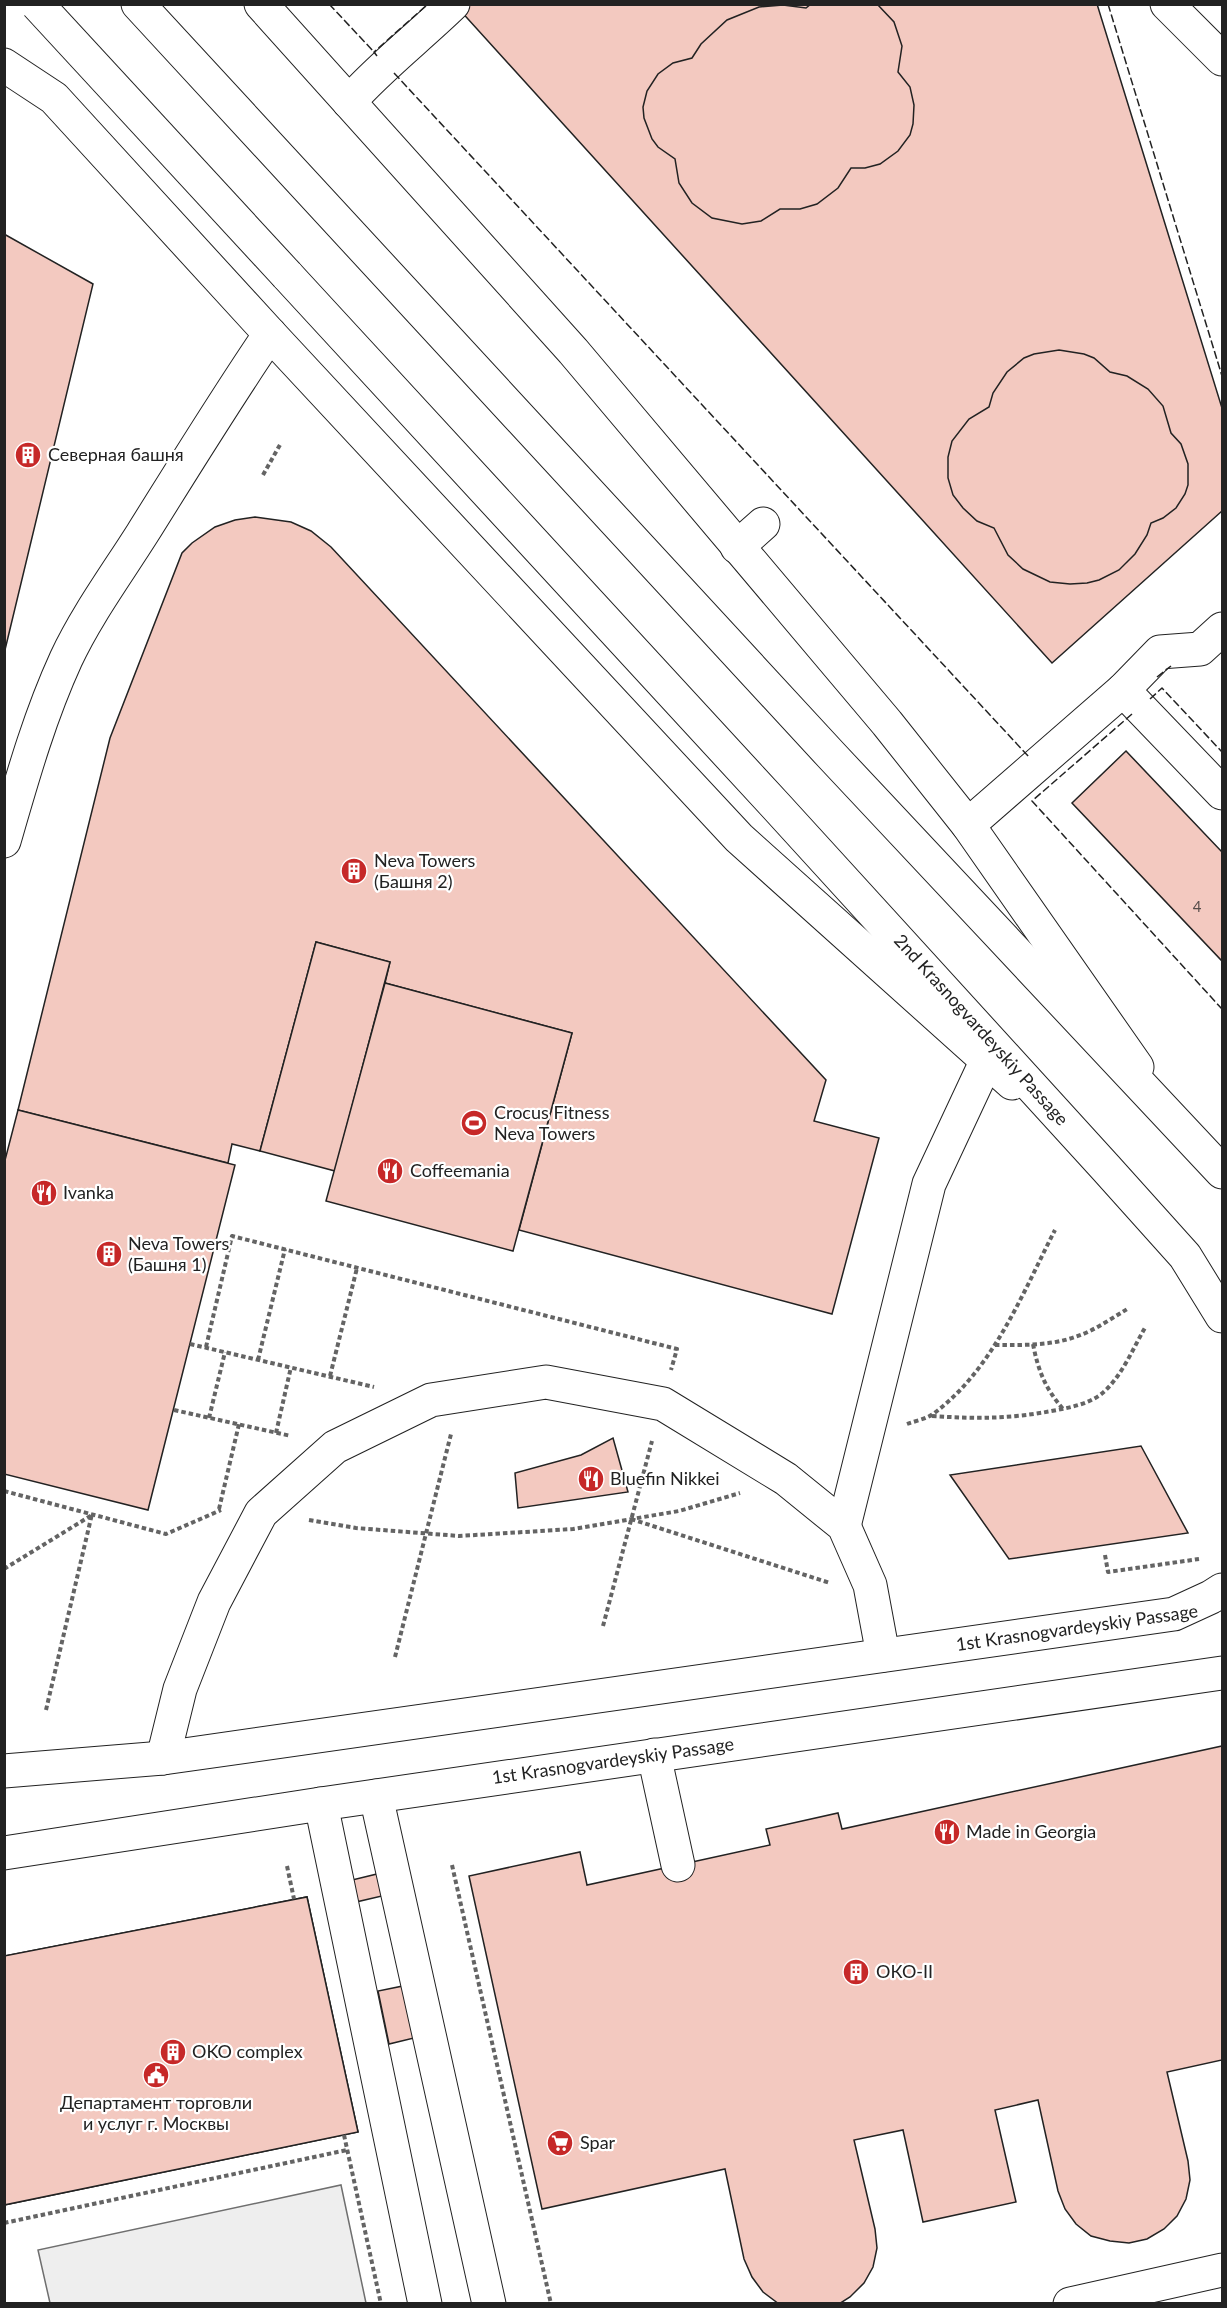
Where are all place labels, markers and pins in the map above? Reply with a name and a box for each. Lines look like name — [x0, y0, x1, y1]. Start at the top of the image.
building icon: Северная башня — [13, 440, 43, 470]
place label: Северная башня — [48, 443, 184, 465]
place label: Neva Towers (Башня 2) — [374, 849, 475, 892]
building icon: Neva Towers (Башня 2) — [339, 856, 369, 886]
place label: Crocus Fitness Neva Towers — [494, 1101, 610, 1144]
sports icon: Crocus Fitness Neva Towers — [459, 1108, 489, 1138]
restaurant icon: Coffeemania — [375, 1156, 405, 1186]
place label: Coffeemania — [410, 1159, 510, 1181]
restaurant icon: Ivanka — [29, 1178, 59, 1208]
place label: Ivanka — [63, 1181, 114, 1203]
place label: Neva Towers (Башня 1) — [128, 1232, 229, 1275]
building icon: Neva Towers (Башня 1) — [94, 1239, 124, 1269]
restaurant icon: Bluefin Nikkei — [576, 1464, 606, 1494]
place label: Bluefin Nikkei — [610, 1467, 720, 1489]
restaurant icon: Made in Georgia — [932, 1817, 962, 1847]
place label: Made in Georgia — [966, 1820, 1096, 1842]
building icon: ОКО-II — [841, 1957, 871, 1987]
place label: ОКО-II — [876, 1960, 933, 1982]
building icon: OKO complex — [158, 2037, 188, 2067]
place label: OKO complex — [192, 2040, 303, 2062]
public building icon: Департамент торговли и услуг г. Москвы — [141, 2060, 171, 2090]
place label: Департамент торговли и услуг г. Москвы — [60, 2091, 252, 2134]
supermarket icon: Spar — [545, 2128, 575, 2158]
place label: Spar — [580, 2131, 616, 2153]

